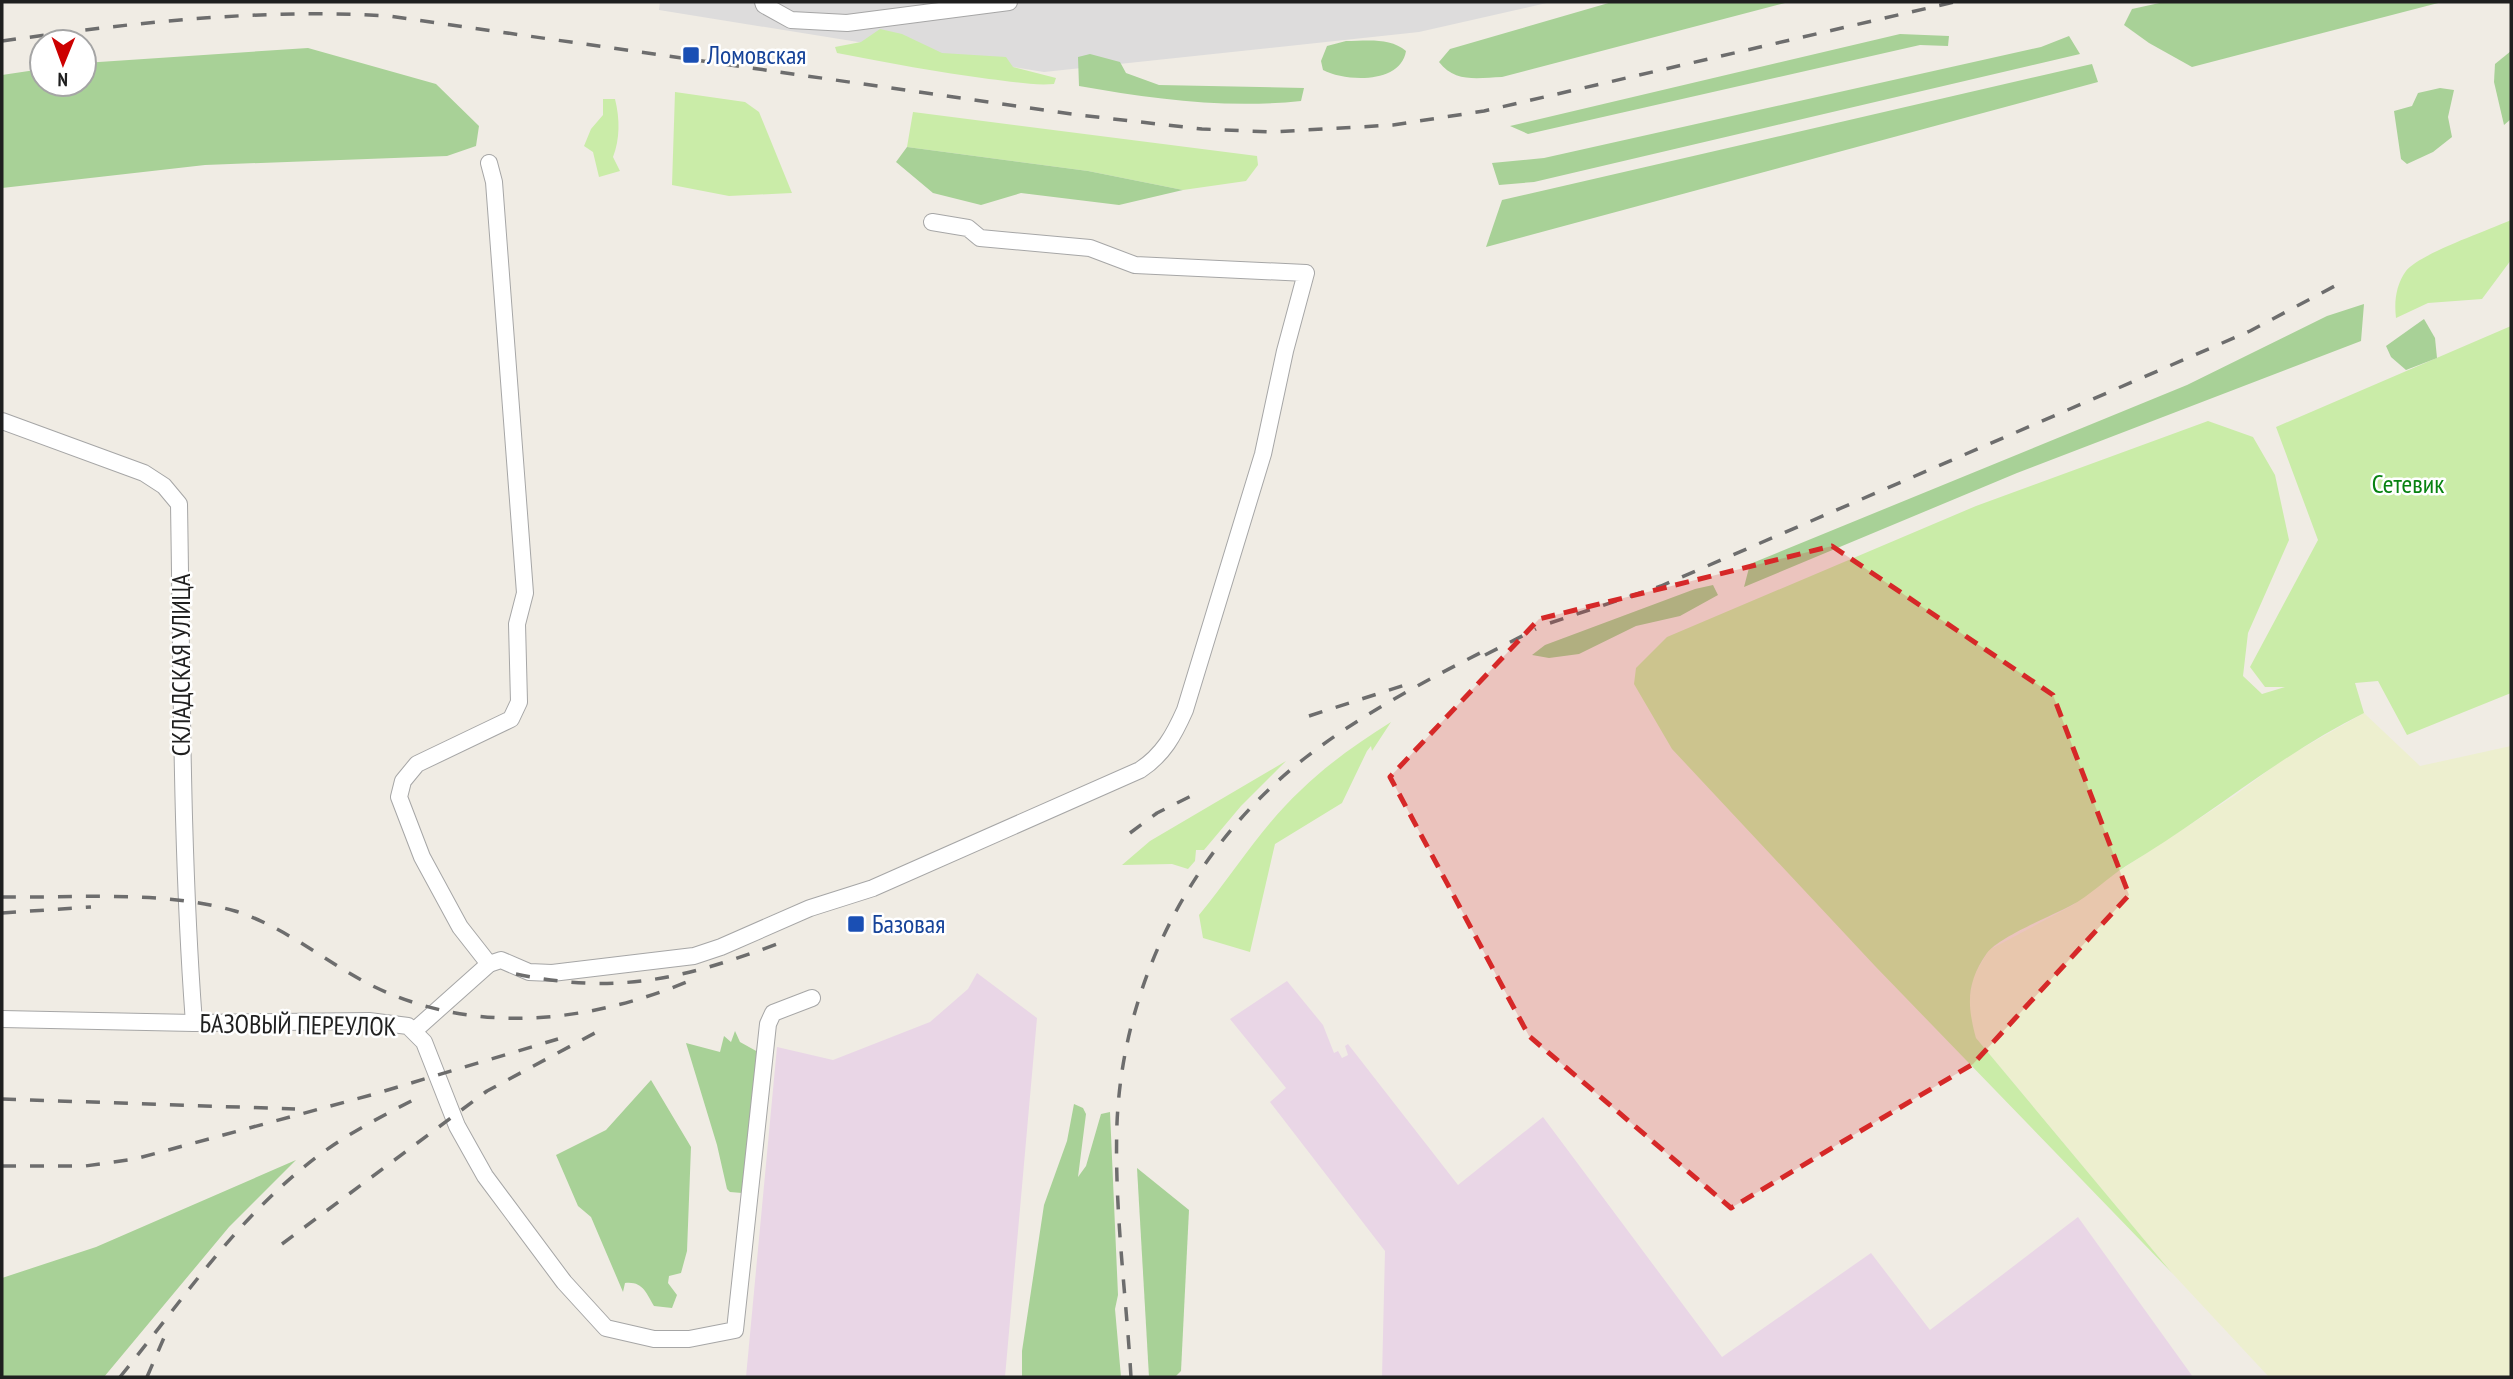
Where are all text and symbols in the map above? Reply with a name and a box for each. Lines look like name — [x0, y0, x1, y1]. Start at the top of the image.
north arrow — [28, 28, 98, 98]
place label: Ломовская — [706, 38, 806, 71]
marker: Ломовская — [681, 45, 701, 65]
text: N — [57, 68, 68, 92]
park label: Сетевик — [2372, 467, 2444, 500]
street label: СКЛАДСКАЯ УЛИЦА — [164, 573, 197, 756]
place label: Базовая — [872, 907, 945, 940]
marker: Базовая — [846, 914, 866, 934]
street label: БАЗОВЫЙ ПЕРЕУЛОК — [199, 1006, 397, 1043]

